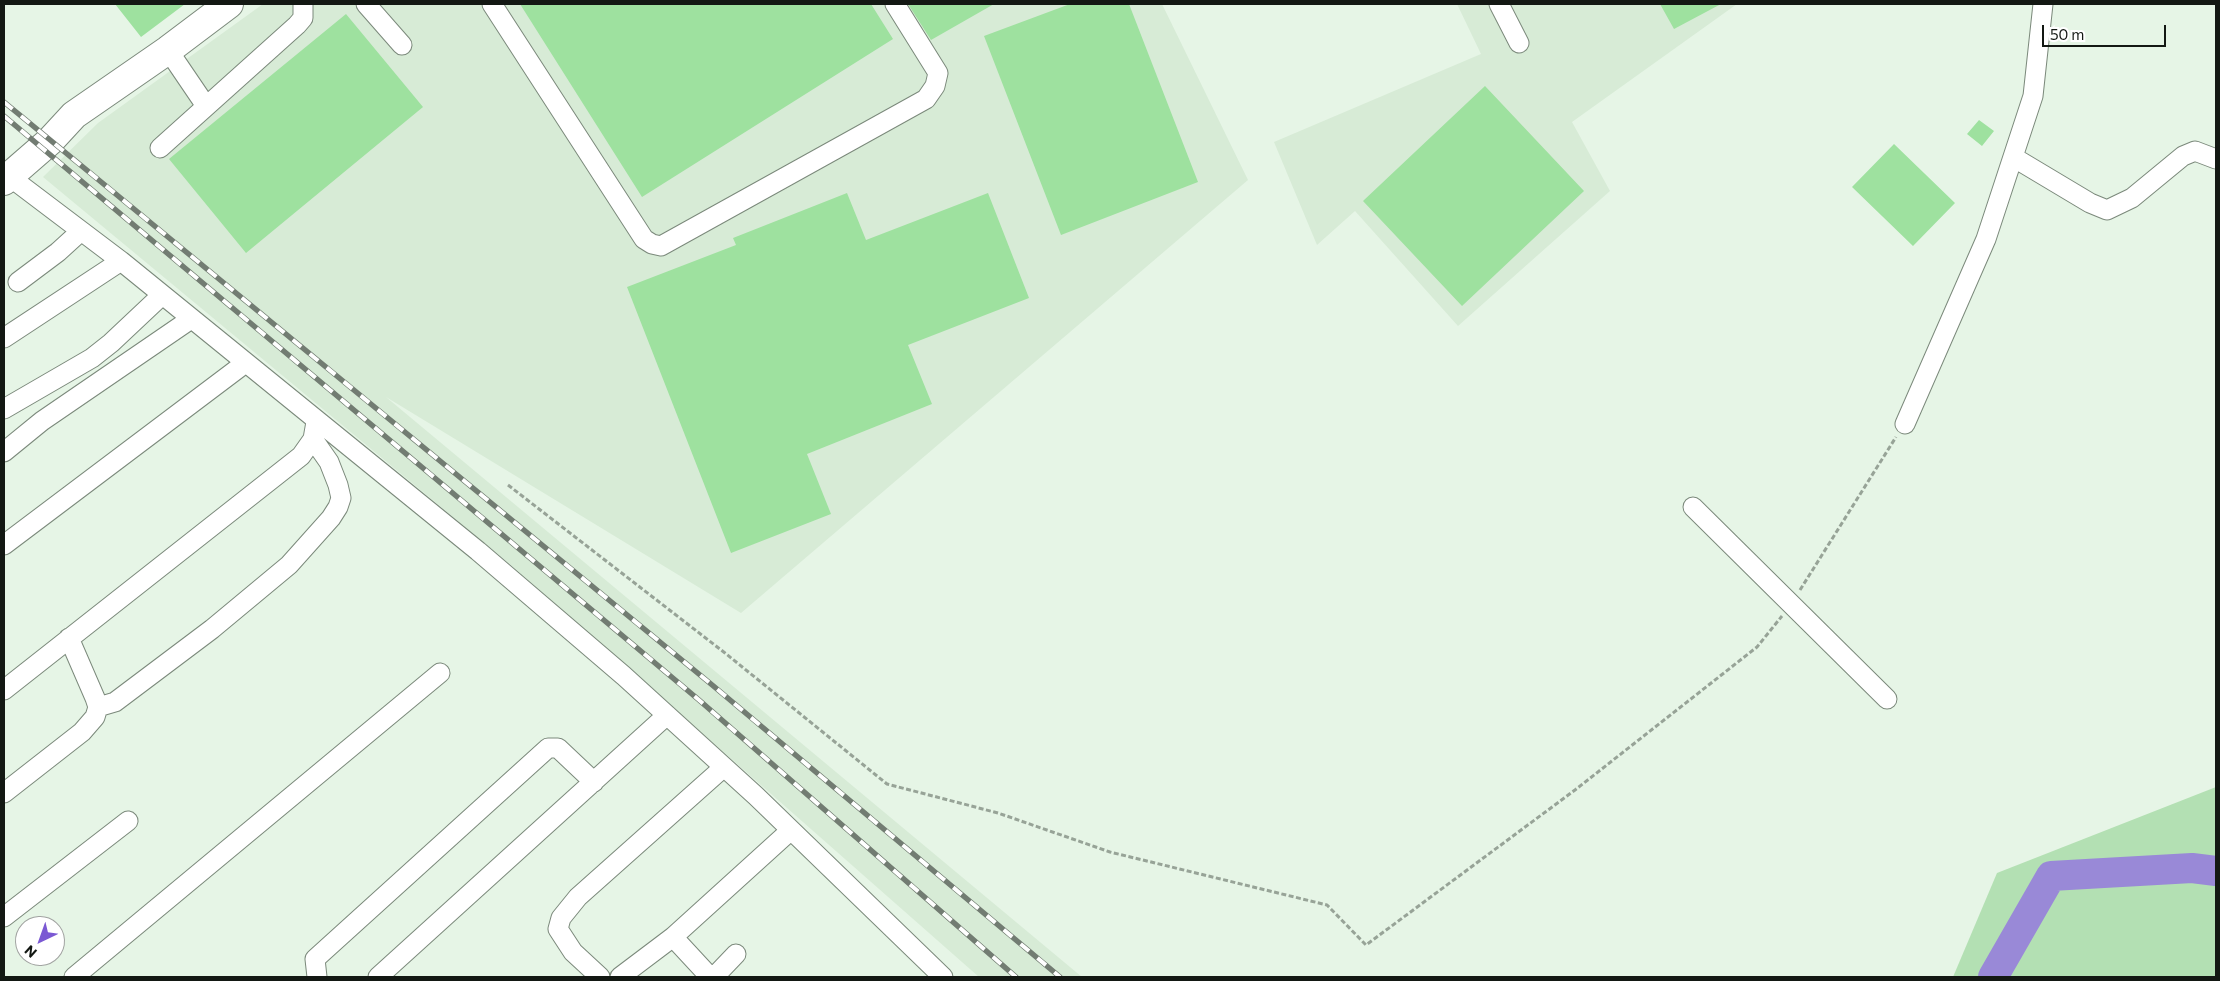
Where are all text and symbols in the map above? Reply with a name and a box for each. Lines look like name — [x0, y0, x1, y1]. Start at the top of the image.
scale bar — [2045, 15, 2169, 47]
text: 50 m — [2050, 25, 2084, 43]
north arrow — [15, 916, 65, 966]
text: N — [21, 942, 40, 962]

